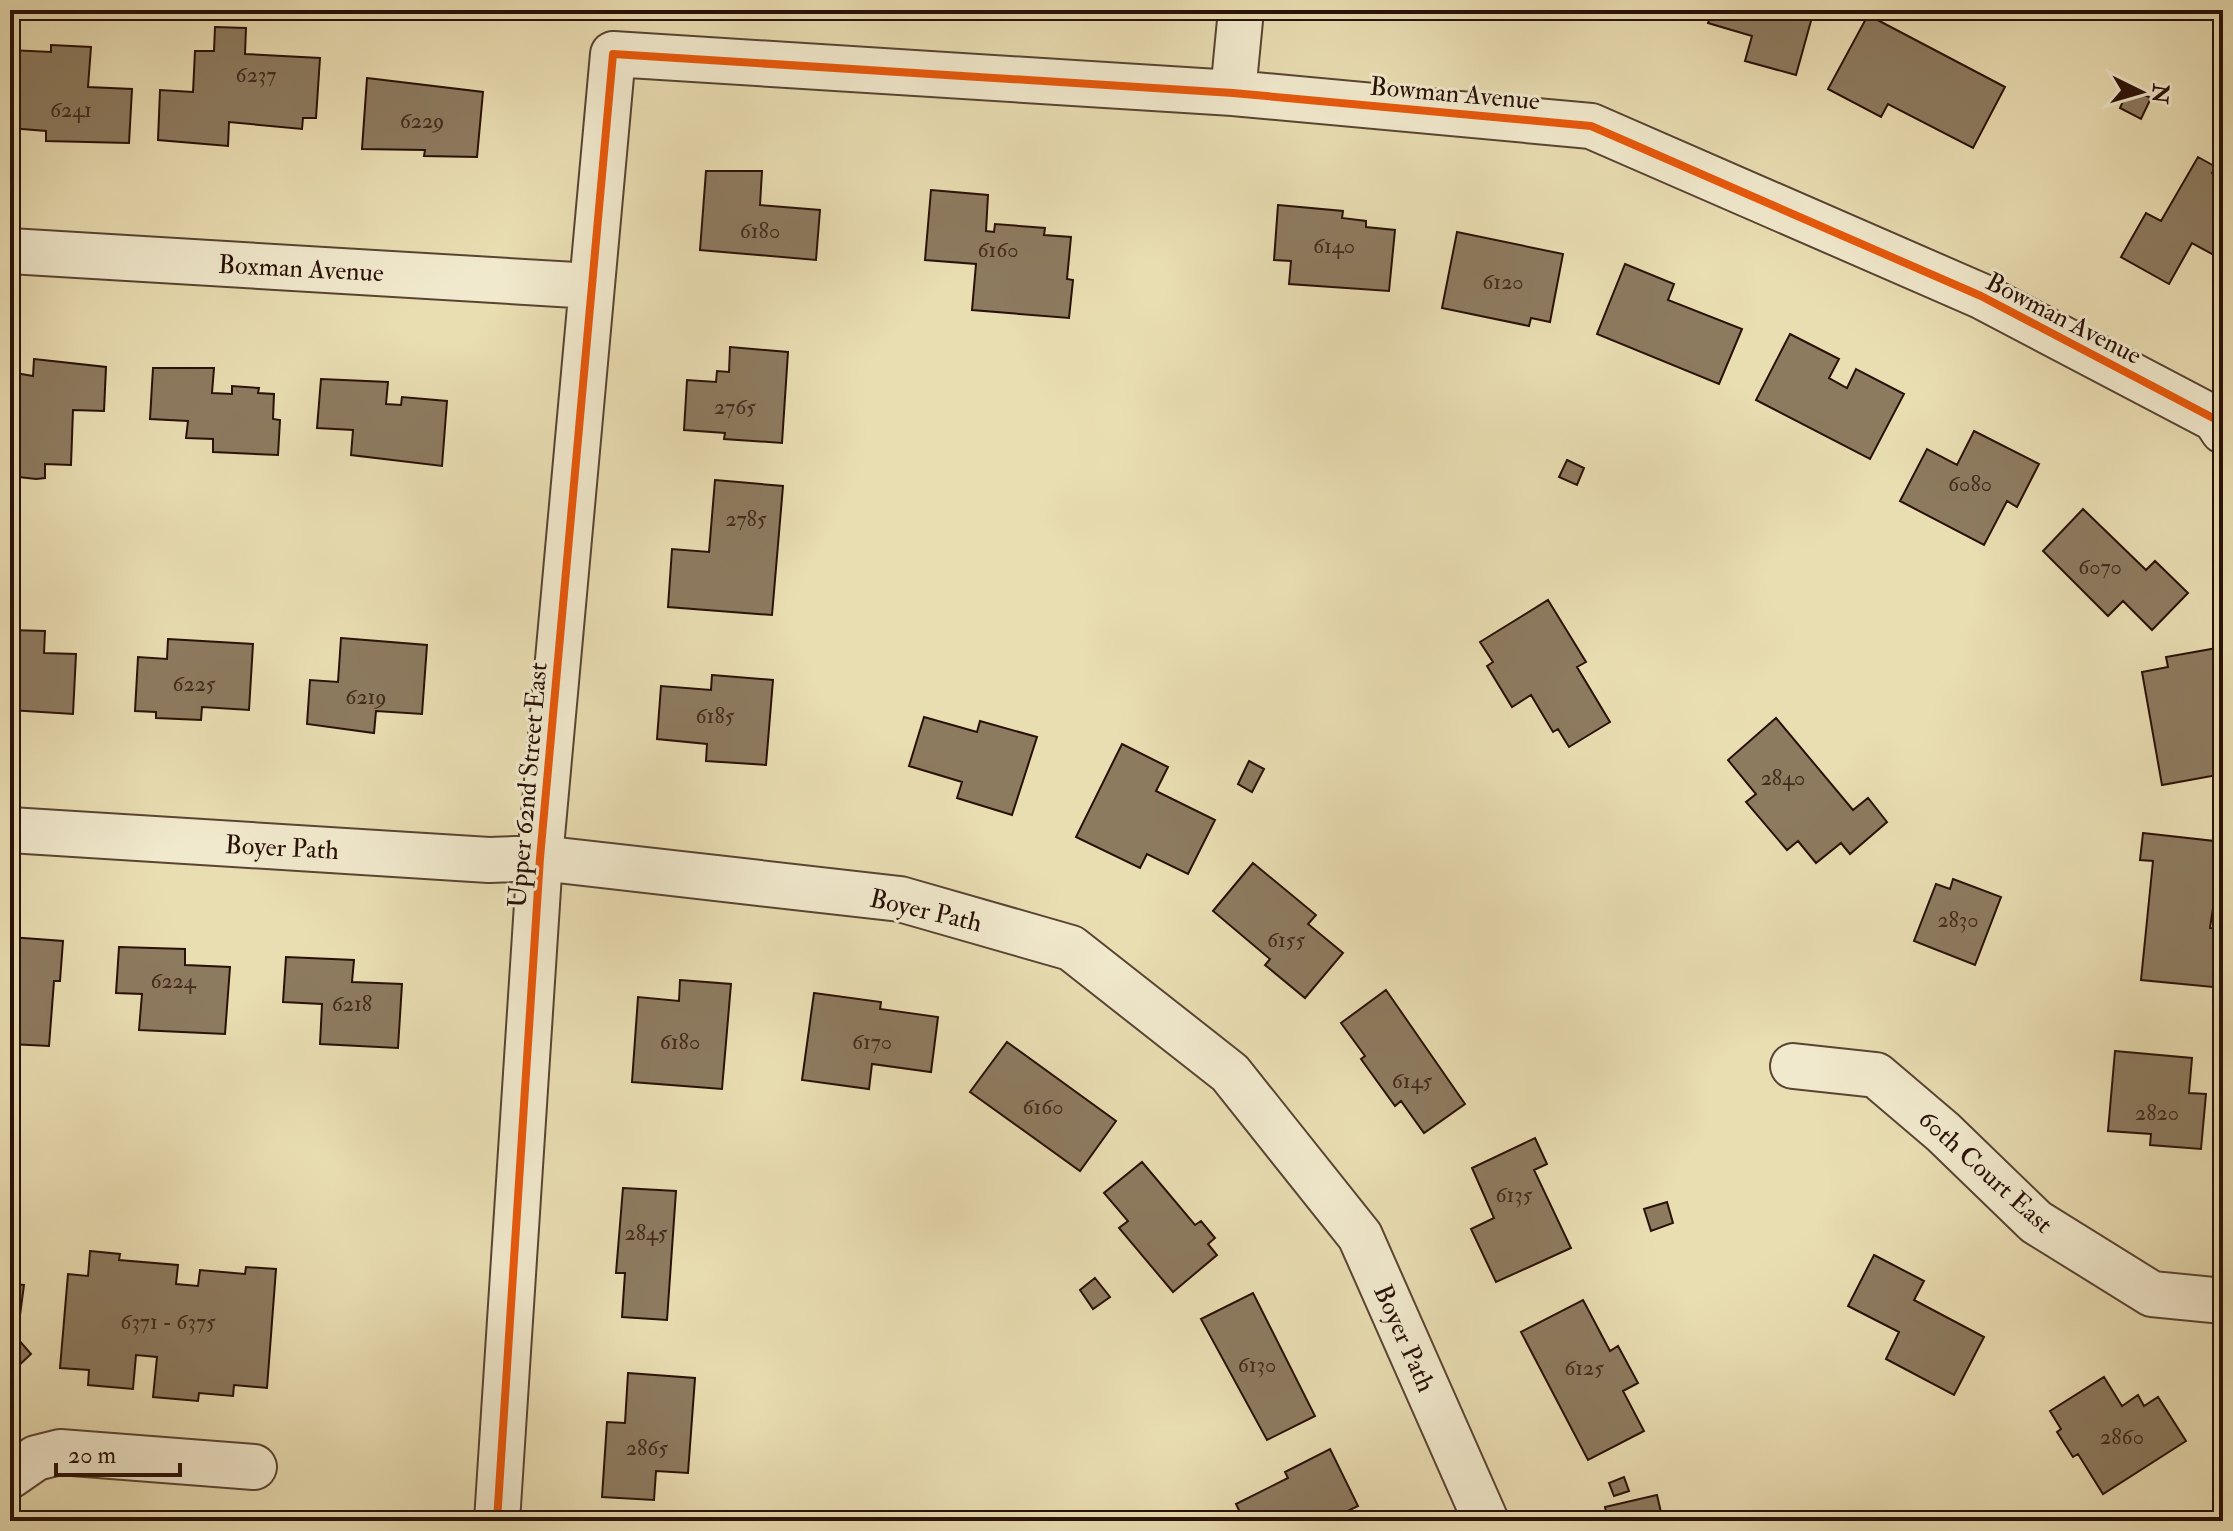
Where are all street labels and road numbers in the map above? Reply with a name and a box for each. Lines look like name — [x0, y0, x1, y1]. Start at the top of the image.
street label: Bowman Avenue — [1369, 71, 1541, 117]
street label: Boxman Avenue — [217, 249, 385, 289]
street label: Bowman Avenue — [1980, 266, 2147, 372]
street label: Upper 62nd Street East — [501, 661, 556, 909]
street label: Boyer Path — [224, 829, 340, 867]
street label: Boyer Path — [867, 883, 985, 939]
street label: 60th Court East — [1912, 1103, 2059, 1240]
street label: Boyer Path — [1366, 1280, 1442, 1397]

